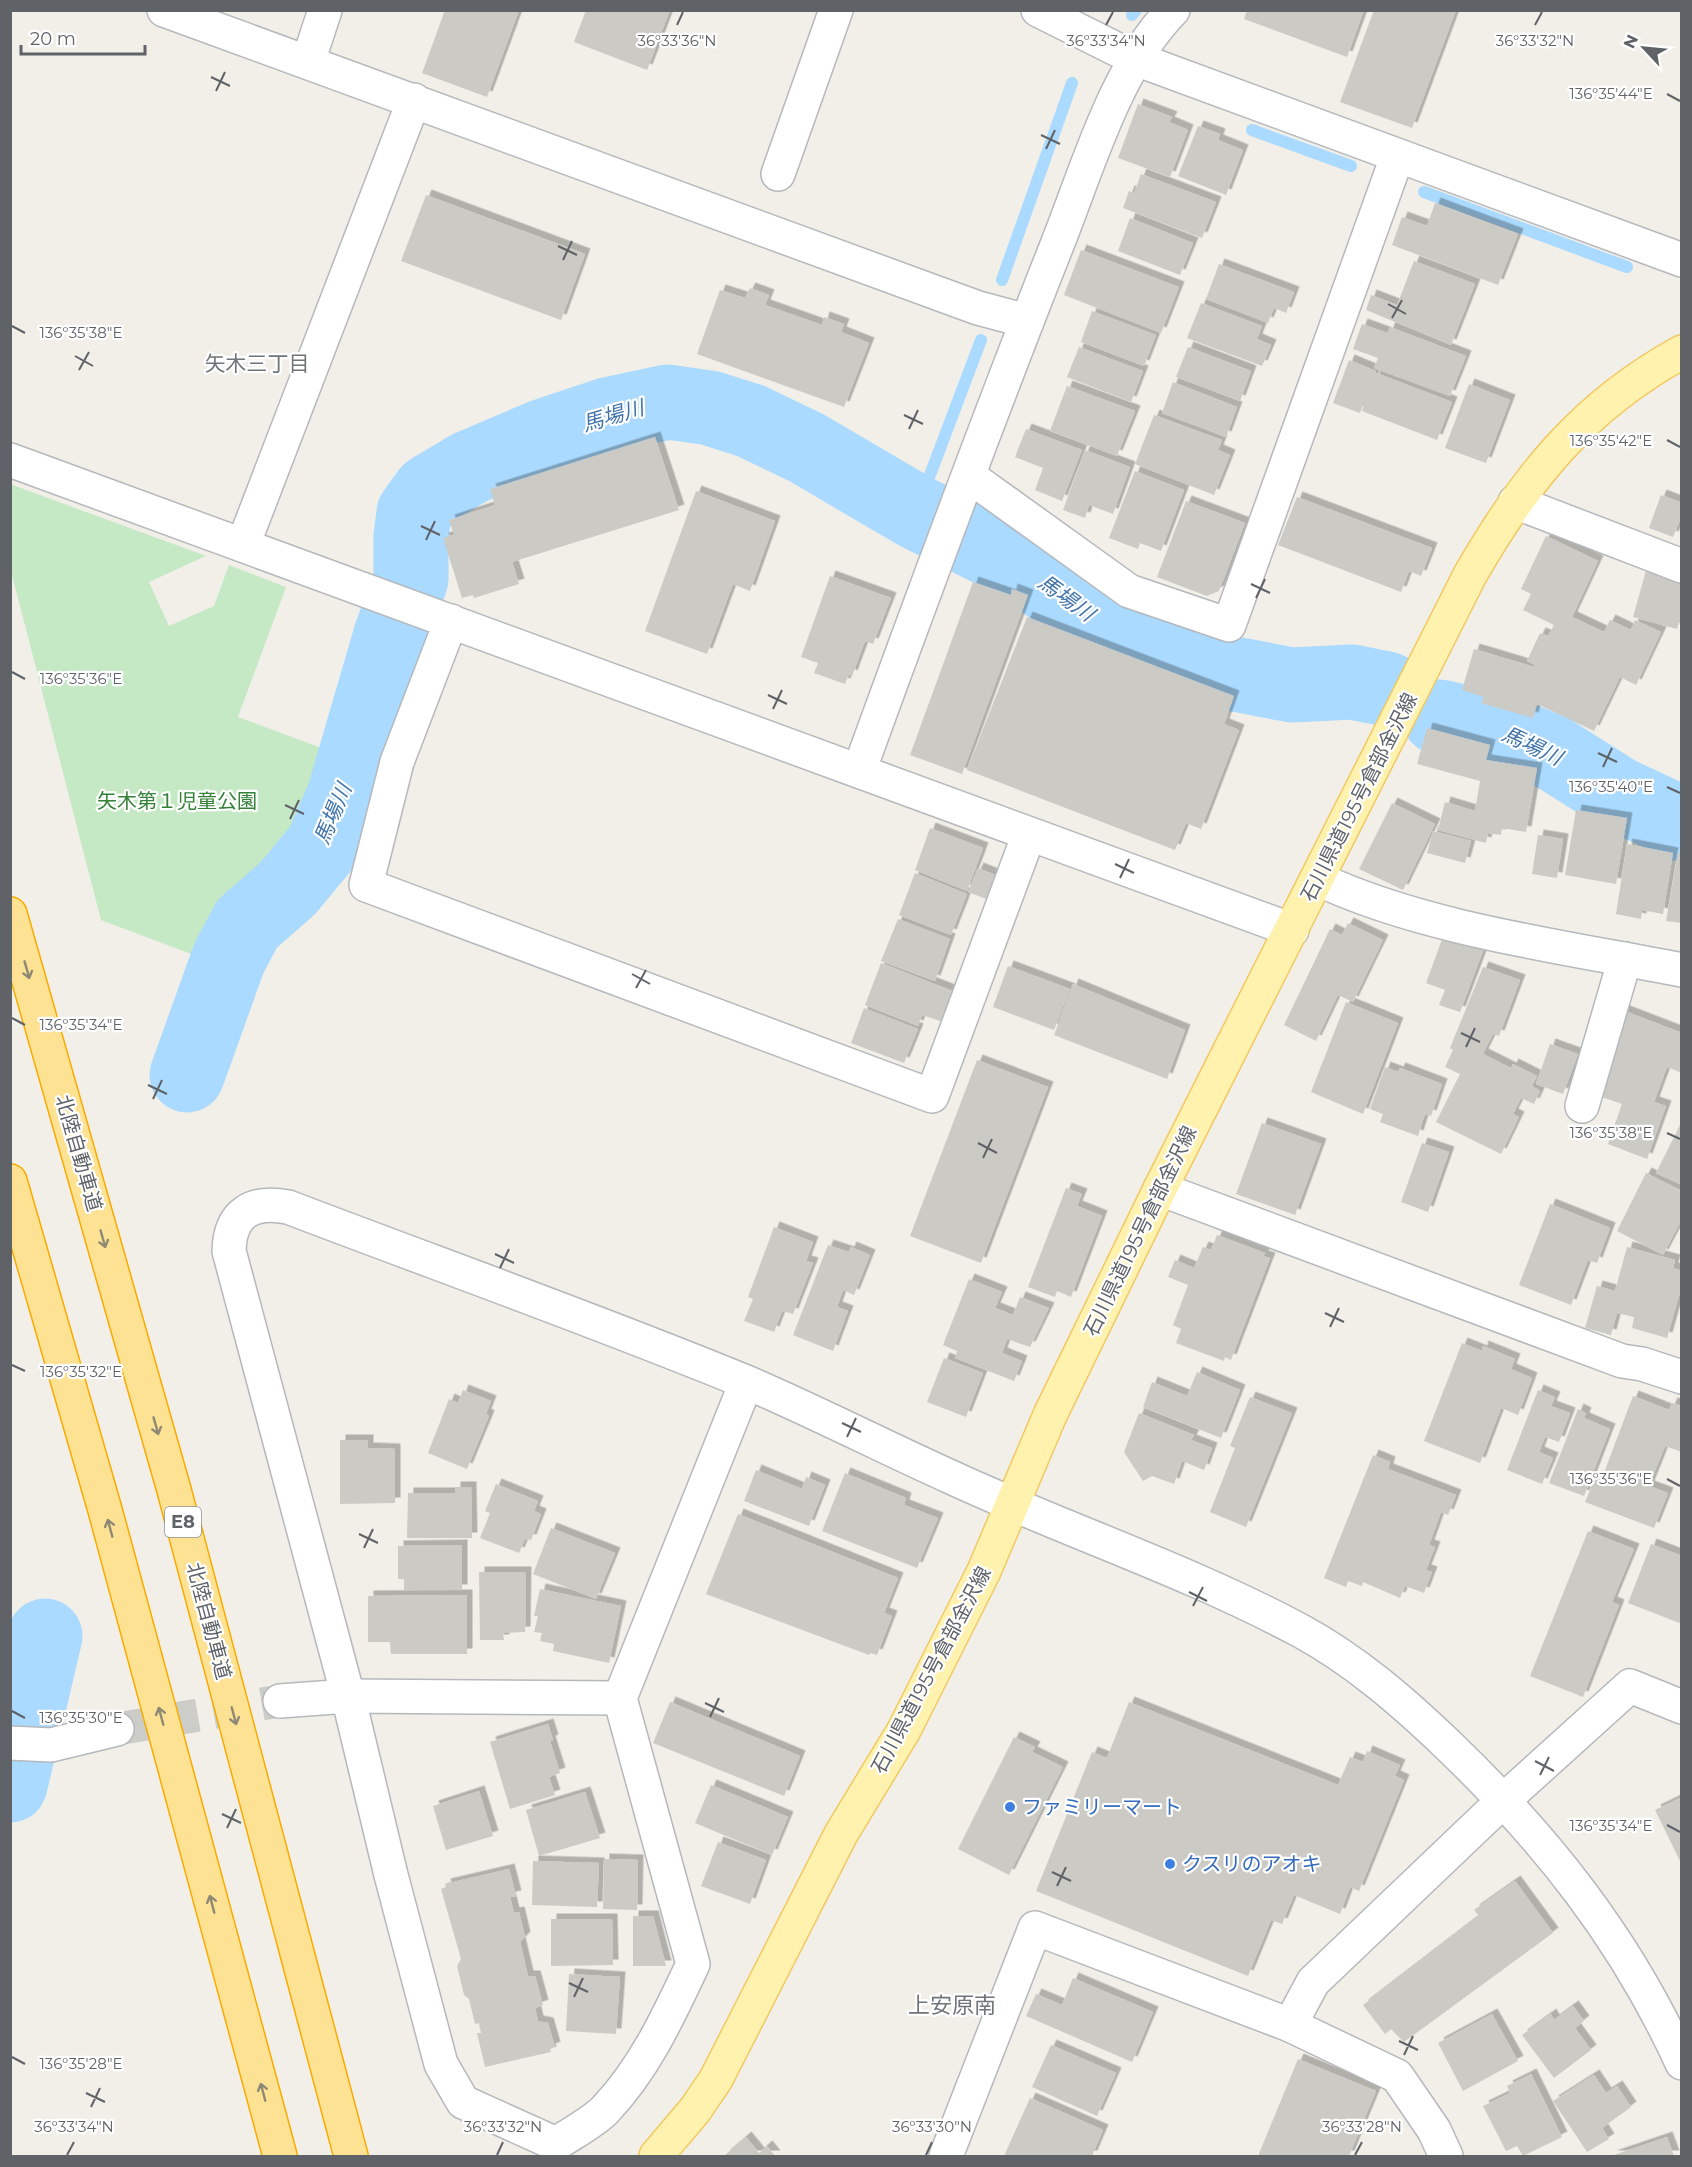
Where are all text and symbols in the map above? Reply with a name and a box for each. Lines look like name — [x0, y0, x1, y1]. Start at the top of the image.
scale bar — [21, 18, 146, 56]
north arrow — [1614, 18, 1674, 78]
text: 20 m — [30, 28, 76, 50]
text: 36°33'36"N — [637, 31, 717, 50]
text: 36°33'34"N — [1066, 31, 1146, 50]
text: 36°33'32"N — [1496, 31, 1574, 50]
text: N — [1620, 32, 1642, 52]
text: 136°35'44"E — [1569, 84, 1653, 103]
text: 136°35'38"E — [39, 323, 123, 342]
district label: 矢木三丁目 — [205, 351, 310, 376]
water label: 馬場川 — [579, 394, 649, 436]
text: 136°35'42"E — [1570, 431, 1652, 450]
water label: 馬場川 — [1033, 569, 1101, 627]
text: 136°35'36"E — [40, 669, 122, 688]
street label: 石川県道195号倉部金沢線 — [1296, 689, 1422, 905]
water label: 馬場川 — [1498, 721, 1568, 771]
text: 136°35'40"E — [1569, 777, 1653, 796]
water label: 馬場川 — [309, 778, 357, 848]
park label: 矢木第１児童公園 — [97, 789, 257, 813]
one-way arrow — [22, 960, 33, 979]
text: 136°35'34"E — [40, 1015, 122, 1034]
street label: 北陸自動車道 — [51, 1092, 107, 1214]
street label: 石川県道195号倉部金沢線 — [1079, 1122, 1201, 1340]
text: 136°35'38"E — [1569, 1123, 1653, 1142]
one-way arrow — [98, 1229, 109, 1248]
text: 136°35'32"E — [40, 1362, 122, 1381]
one-way arrow — [151, 1416, 162, 1435]
text: 136°35'36"E — [1570, 1469, 1652, 1488]
road number: E8 — [165, 1507, 201, 1537]
one-way arrow — [104, 1519, 115, 1538]
street label: 北陸自動車道 — [182, 1560, 236, 1682]
street label: 石川県道195号倉部金沢線 — [866, 1563, 996, 1777]
one-way arrow — [229, 1706, 240, 1725]
one-way arrow — [154, 1707, 166, 1726]
text: 136°35'30"E — [39, 1708, 123, 1727]
place label: ファミリーマート — [1022, 1795, 1182, 1819]
marker: ファミリーマート — [1003, 1800, 1017, 1814]
text: 136°35'34"E — [1570, 1816, 1652, 1835]
place label: クスリのアオキ — [1182, 1852, 1321, 1876]
marker: クスリのアオキ — [1163, 1857, 1177, 1871]
one-way arrow — [205, 1895, 217, 1914]
district label: 上安原南 — [908, 1992, 996, 2019]
text: 136°35'28"E — [39, 2054, 123, 2073]
one-way arrow — [256, 2083, 268, 2102]
text: 36°33'34"N — [34, 2117, 114, 2136]
text: 36°33'32"N — [464, 2117, 542, 2136]
text: 36°33'30"N — [892, 2117, 972, 2136]
text: 36°33'28"N — [1322, 2117, 1402, 2136]

